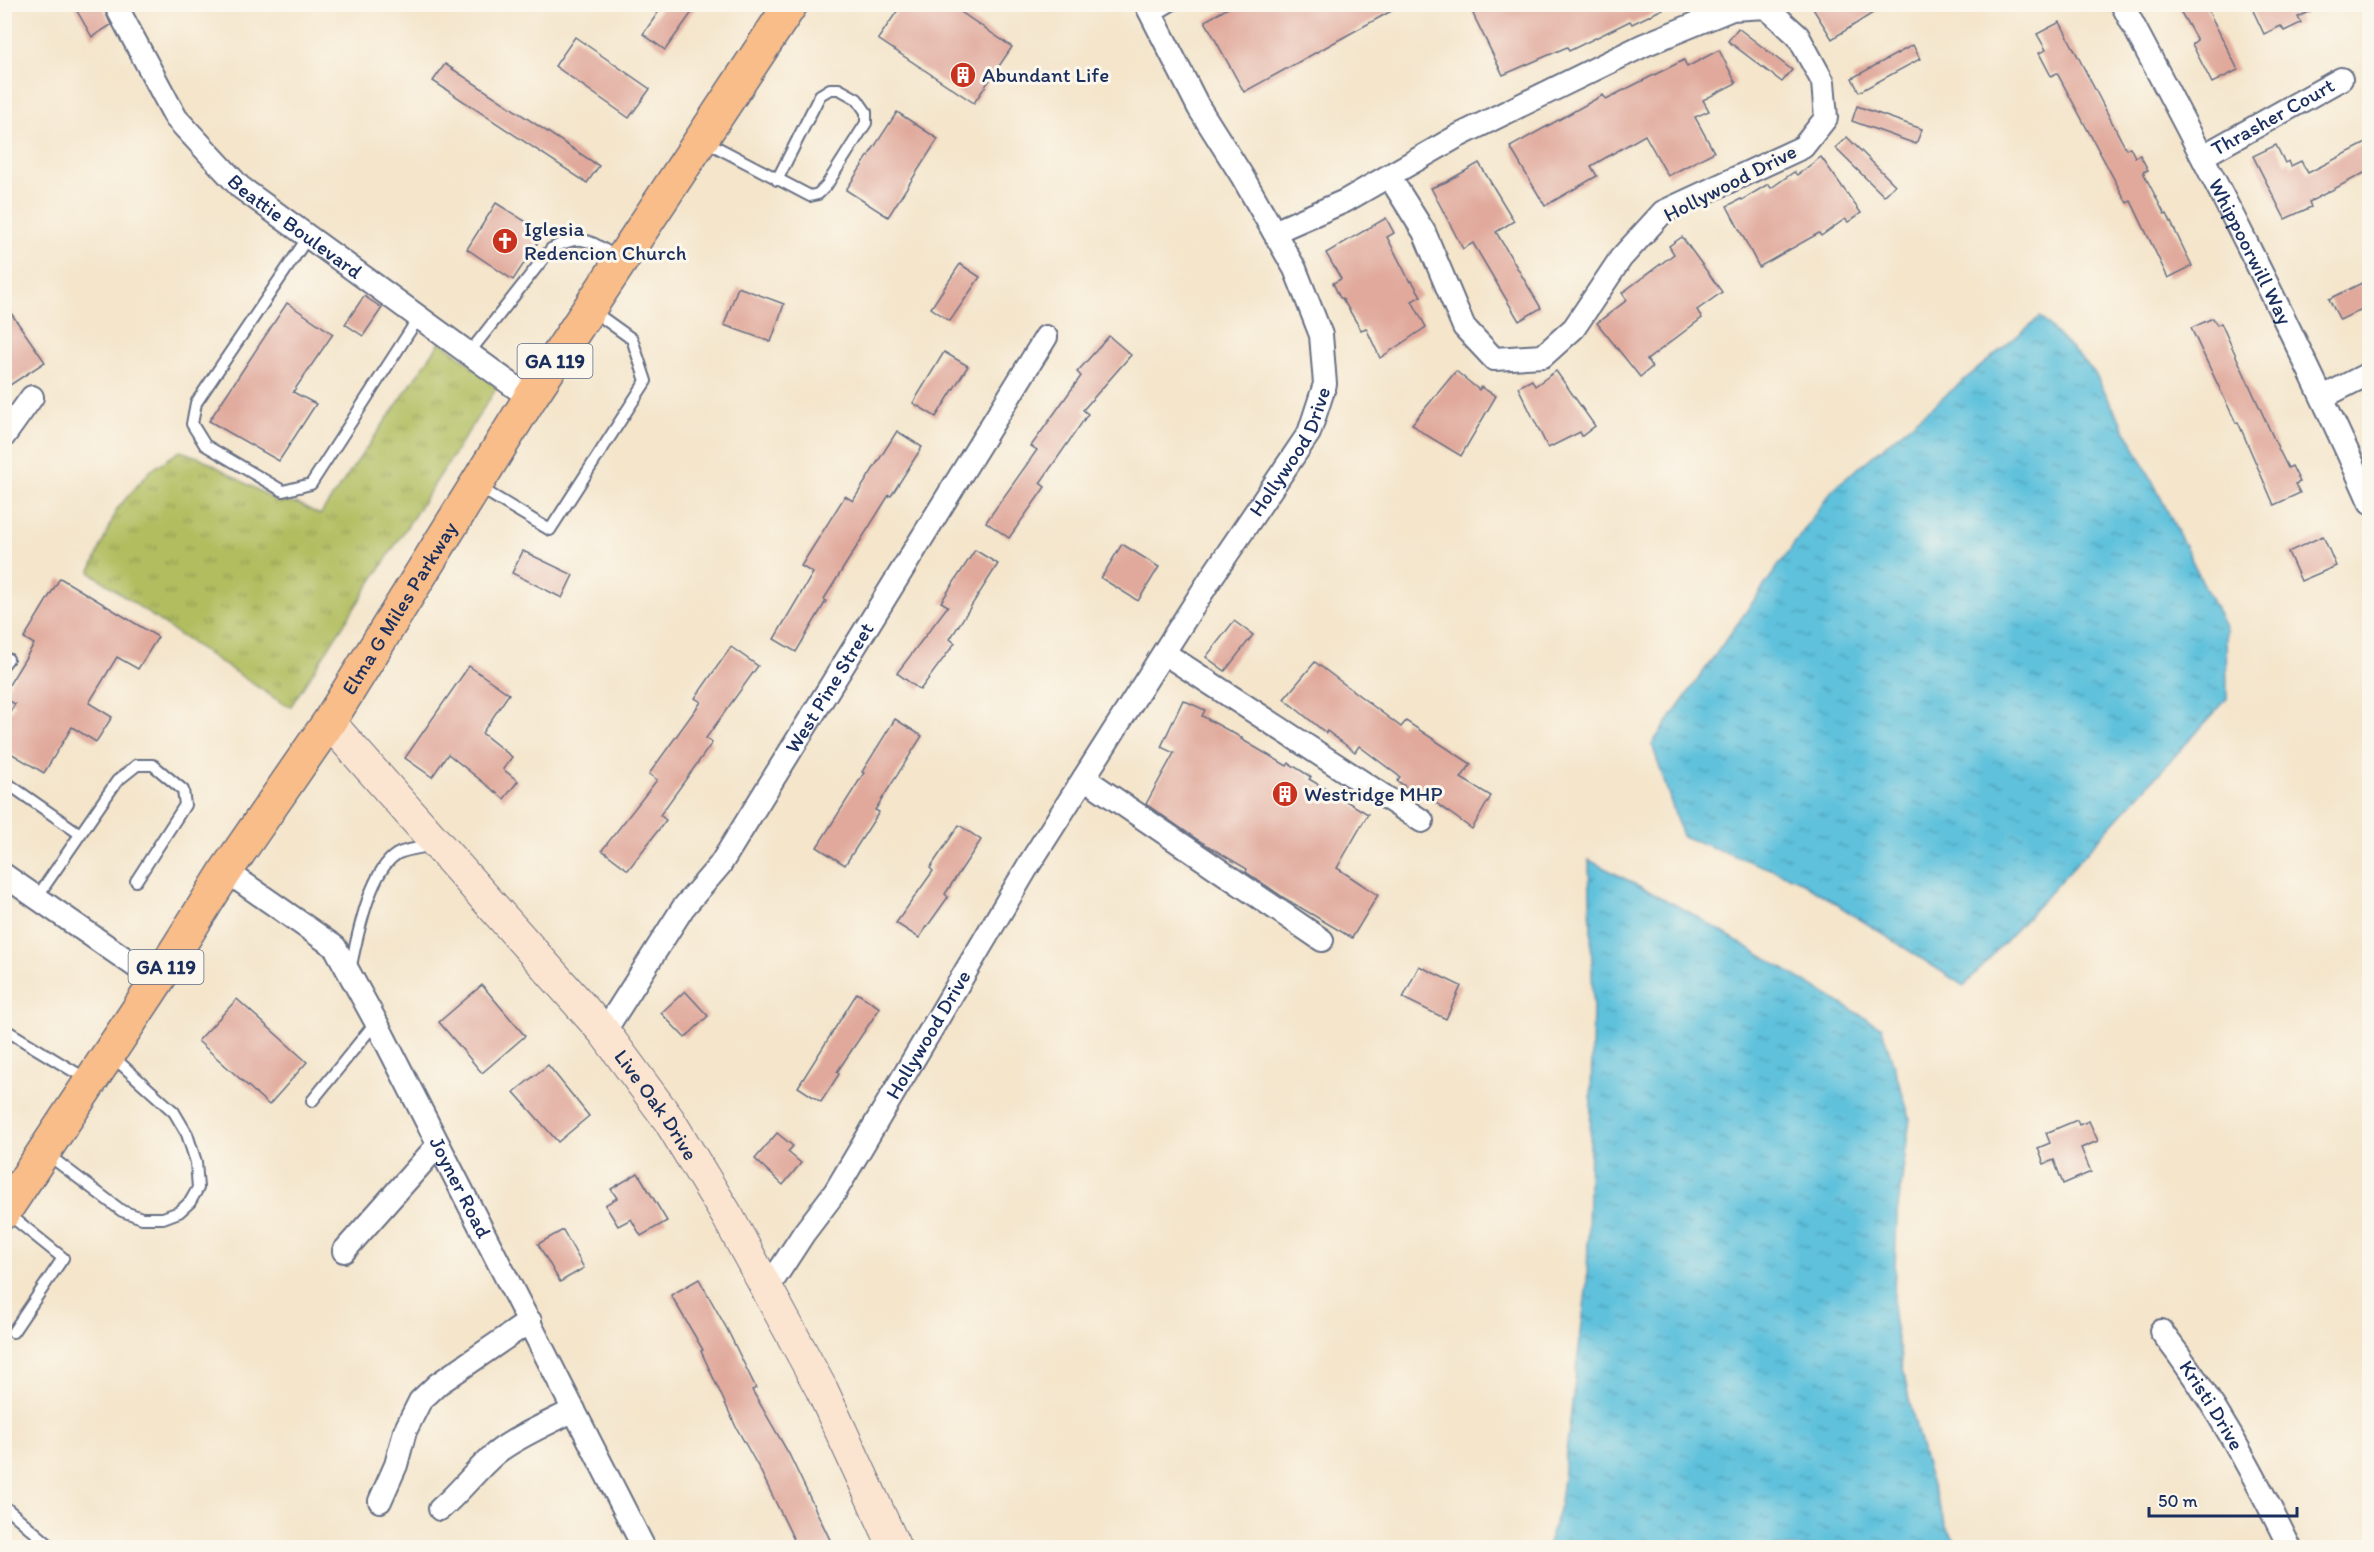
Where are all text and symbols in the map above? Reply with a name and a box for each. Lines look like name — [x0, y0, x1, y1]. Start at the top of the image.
building icon: Abundant Life — [948, 60, 978, 90]
place label: Abundant Life — [982, 62, 1109, 87]
street label: Thrasher Court — [2207, 72, 2339, 161]
street label: Hollywood Drive — [1659, 138, 1801, 227]
street label: Beattie Boulevard — [222, 169, 368, 284]
street label: Whippoorwill Way — [2204, 174, 2298, 329]
place label: Iglesia Redencion Church — [524, 216, 687, 265]
church icon: Iglesia Redencion Church — [490, 226, 520, 256]
road number: GA 119 — [518, 344, 592, 378]
street label: Hollywood Drive — [1243, 383, 1335, 521]
street label: Elma G Miles Parkway — [336, 517, 462, 699]
street label: West Pine Street — [779, 618, 879, 757]
building icon: Westridge MHP — [1270, 779, 1300, 809]
place label: Westridge MHP — [1304, 781, 1443, 806]
road number: GA 119 — [128, 950, 204, 984]
street label: Hollywood Drive — [880, 965, 976, 1104]
street label: Live Oak Drive — [609, 1044, 703, 1165]
street label: Joyner Road — [424, 1132, 497, 1243]
street label: Kristi Drive — [2174, 1355, 2250, 1455]
scale bar — [2149, 1480, 2298, 1518]
text: 50 m — [2158, 1490, 2198, 1512]

